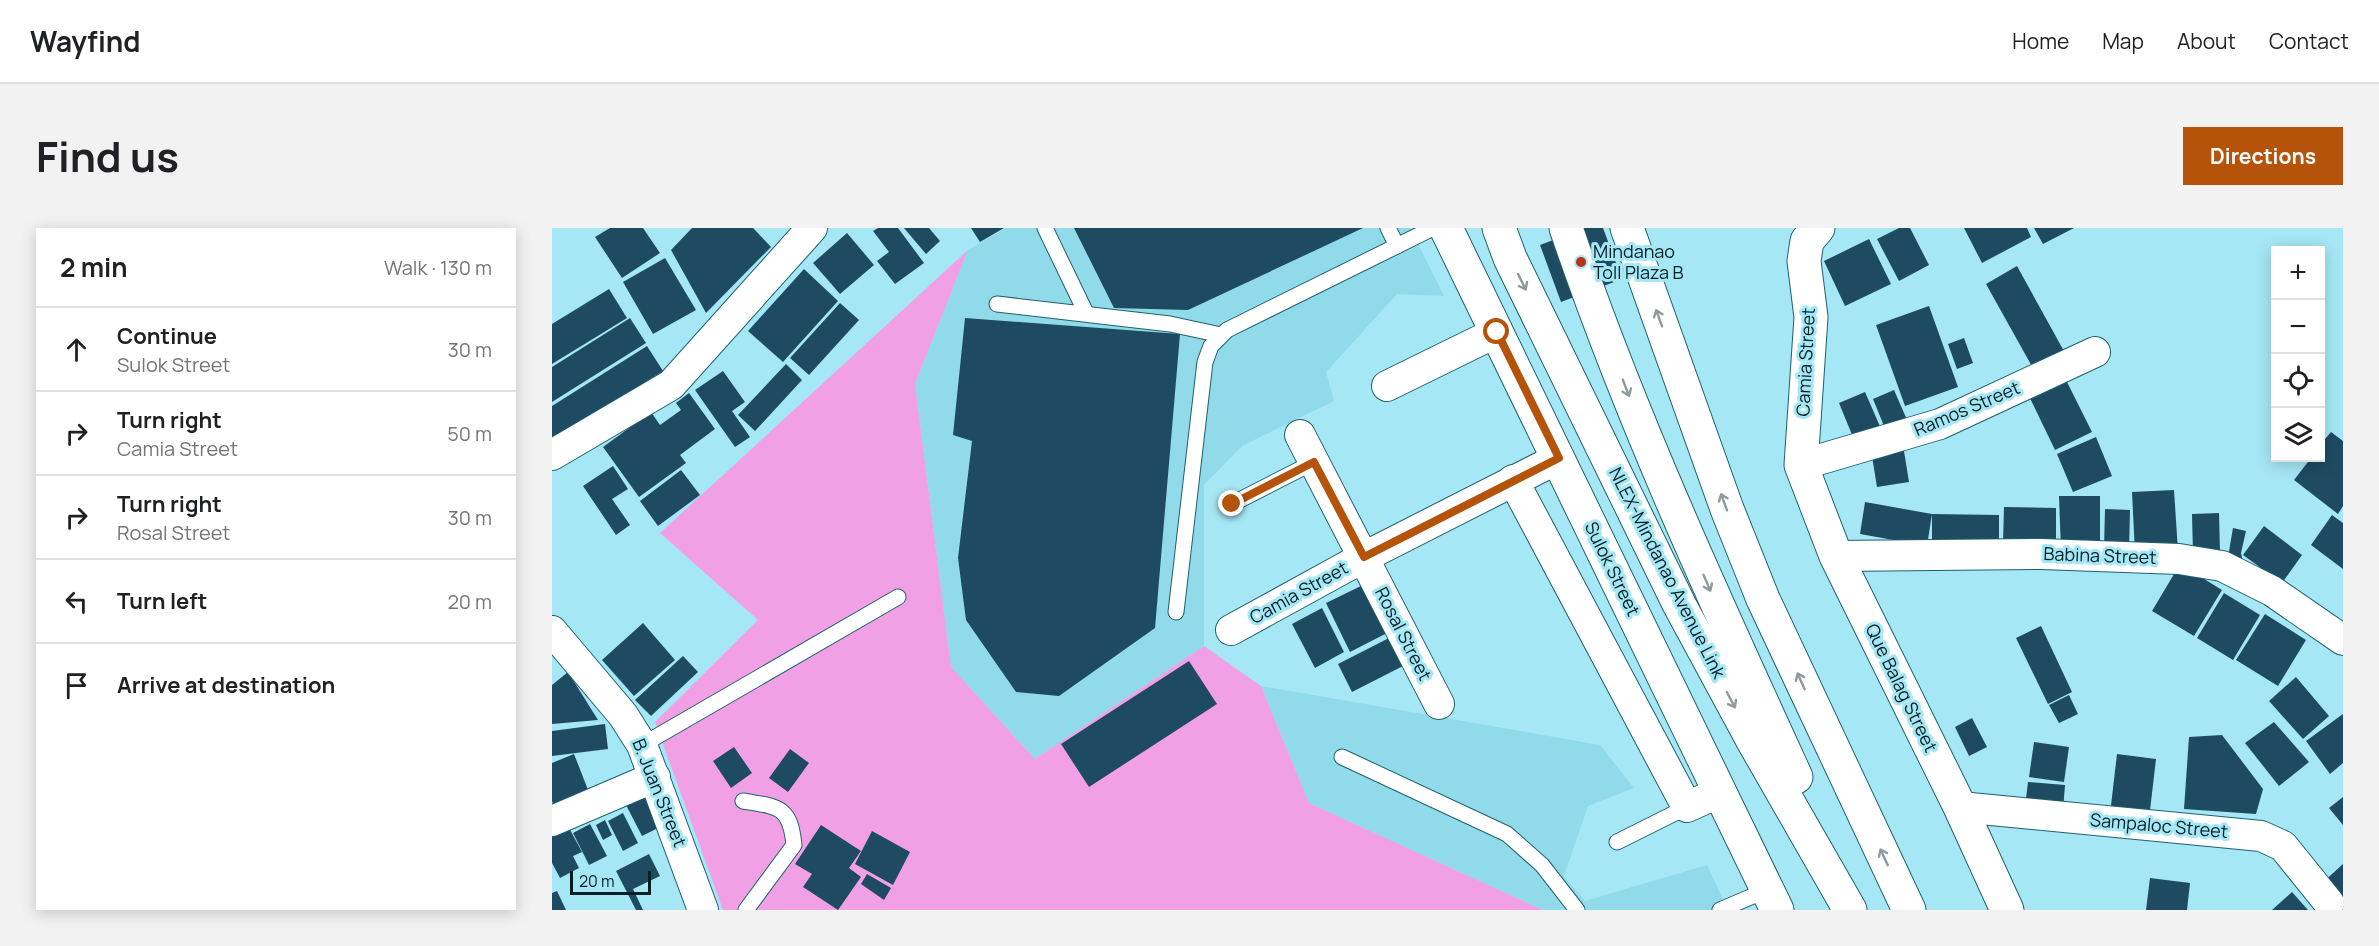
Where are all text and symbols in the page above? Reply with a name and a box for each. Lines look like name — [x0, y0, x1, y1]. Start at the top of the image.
text: Wayfind — [30, 22, 140, 60]
text: Home — [2012, 27, 2069, 55]
text: Map — [2102, 27, 2144, 55]
text: About — [2177, 27, 2236, 55]
text: Contact — [2269, 27, 2349, 55]
text: Find us — [36, 127, 179, 185]
button: Directions — [2183, 127, 2343, 185]
place label: Mindanao Toll Plaza B — [1593, 239, 1684, 284]
map controls — [2271, 246, 2325, 462]
button: + — [2271, 246, 2325, 300]
text: 2 min — [60, 249, 128, 285]
text: Walk · 130 m — [384, 254, 492, 281]
marker: Mindanao Toll Plaza B — [1574, 255, 1588, 269]
one-way arrow — [1516, 272, 1528, 290]
button: − — [2271, 300, 2325, 354]
street label: Camia Street — [1790, 307, 1820, 417]
one-way arrow — [1653, 309, 1664, 328]
route start — [1483, 318, 1509, 344]
text: Continue — [117, 321, 217, 351]
icon: ahead — [60, 333, 93, 366]
text: 30 m — [448, 336, 492, 363]
text: Sulok Street — [117, 351, 230, 378]
button: locate — [2271, 354, 2325, 408]
street label: Ramos Street — [1910, 375, 2023, 441]
one-way arrow — [1621, 379, 1632, 397]
text: Turn right — [117, 405, 222, 435]
button: layers — [2271, 408, 2325, 462]
icon: right — [60, 417, 93, 450]
text: 50 m — [447, 420, 492, 447]
text: Camia Street — [117, 435, 238, 462]
street label: NLEX-Mindanao Avenue Link — [1604, 463, 1732, 683]
text: Turn right — [117, 489, 222, 519]
route end — [1218, 490, 1244, 516]
one-way arrow — [1718, 493, 1729, 511]
icon: right — [60, 501, 93, 534]
text: 30 m — [448, 504, 492, 531]
street label: Sulok Street — [1580, 517, 1646, 620]
text: Rosal Street — [117, 519, 230, 546]
street label: Babina Street — [2043, 541, 2157, 569]
street label: Camia Street — [1245, 555, 1352, 629]
one-way arrow — [1702, 574, 1714, 592]
street label: Rosal Street — [1370, 583, 1438, 684]
icon: left — [60, 585, 93, 618]
text: Turn left — [117, 586, 207, 616]
text: 20 m — [447, 588, 492, 615]
street label: Que Balag Street — [1860, 619, 1943, 756]
icon: arrive — [60, 669, 93, 702]
text: Arrive at destination — [117, 670, 335, 700]
one-way arrow — [1794, 672, 1806, 690]
one-way arrow — [1726, 691, 1737, 709]
street label: B. Juan Street — [627, 735, 693, 850]
street label: Sampaloc Street — [2089, 807, 2229, 843]
one-way arrow — [1878, 849, 1889, 867]
scale bar — [570, 868, 651, 896]
text: 20 m — [579, 870, 615, 892]

